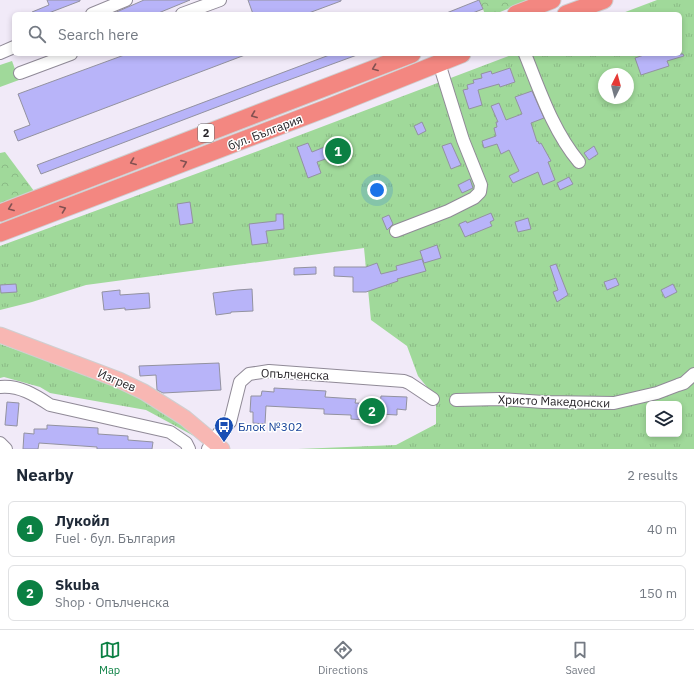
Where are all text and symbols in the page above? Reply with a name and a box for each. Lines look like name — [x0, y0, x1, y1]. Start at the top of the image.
search box — [12, 12, 682, 56]
icon: search — [26, 23, 48, 45]
text: Search here — [58, 25, 138, 44]
one-way arrow — [372, 64, 379, 72]
north arrow — [598, 68, 634, 104]
one-way arrow — [250, 110, 257, 118]
street label: бул. България — [226, 111, 304, 153]
road number: 2 — [198, 124, 214, 142]
pin: 1 — [325, 136, 351, 166]
one-way arrow — [129, 157, 136, 165]
one-way arrow — [180, 159, 187, 167]
your location — [367, 180, 387, 200]
one-way arrow — [8, 204, 15, 212]
one-way arrow — [59, 206, 66, 214]
street label: Изгрев — [96, 365, 138, 395]
street label: Опълченска — [261, 365, 330, 383]
street label: Христо Македонски — [498, 392, 610, 410]
pin: 2 — [359, 396, 385, 426]
map controls — [646, 401, 682, 437]
button: layers — [646, 401, 682, 437]
bus stop icon: Блок №302 — [213, 415, 235, 443]
place label: Блок №302 — [238, 419, 302, 434]
text: Nearby — [16, 464, 74, 486]
text: 2 results — [627, 467, 678, 484]
text: Лукойл — [55, 511, 110, 530]
text: 1 — [26, 521, 34, 538]
text: 40 m — [647, 521, 677, 538]
text: Fuel · бул. България — [55, 530, 175, 547]
text: Skuba — [55, 575, 99, 594]
text: 2 — [26, 585, 34, 602]
text: 150 m — [639, 585, 677, 602]
text: Shop · Опълченска — [55, 594, 169, 611]
tab: Map — [99, 639, 121, 677]
tab: Directions — [318, 639, 368, 677]
tab: Saved — [565, 639, 595, 677]

